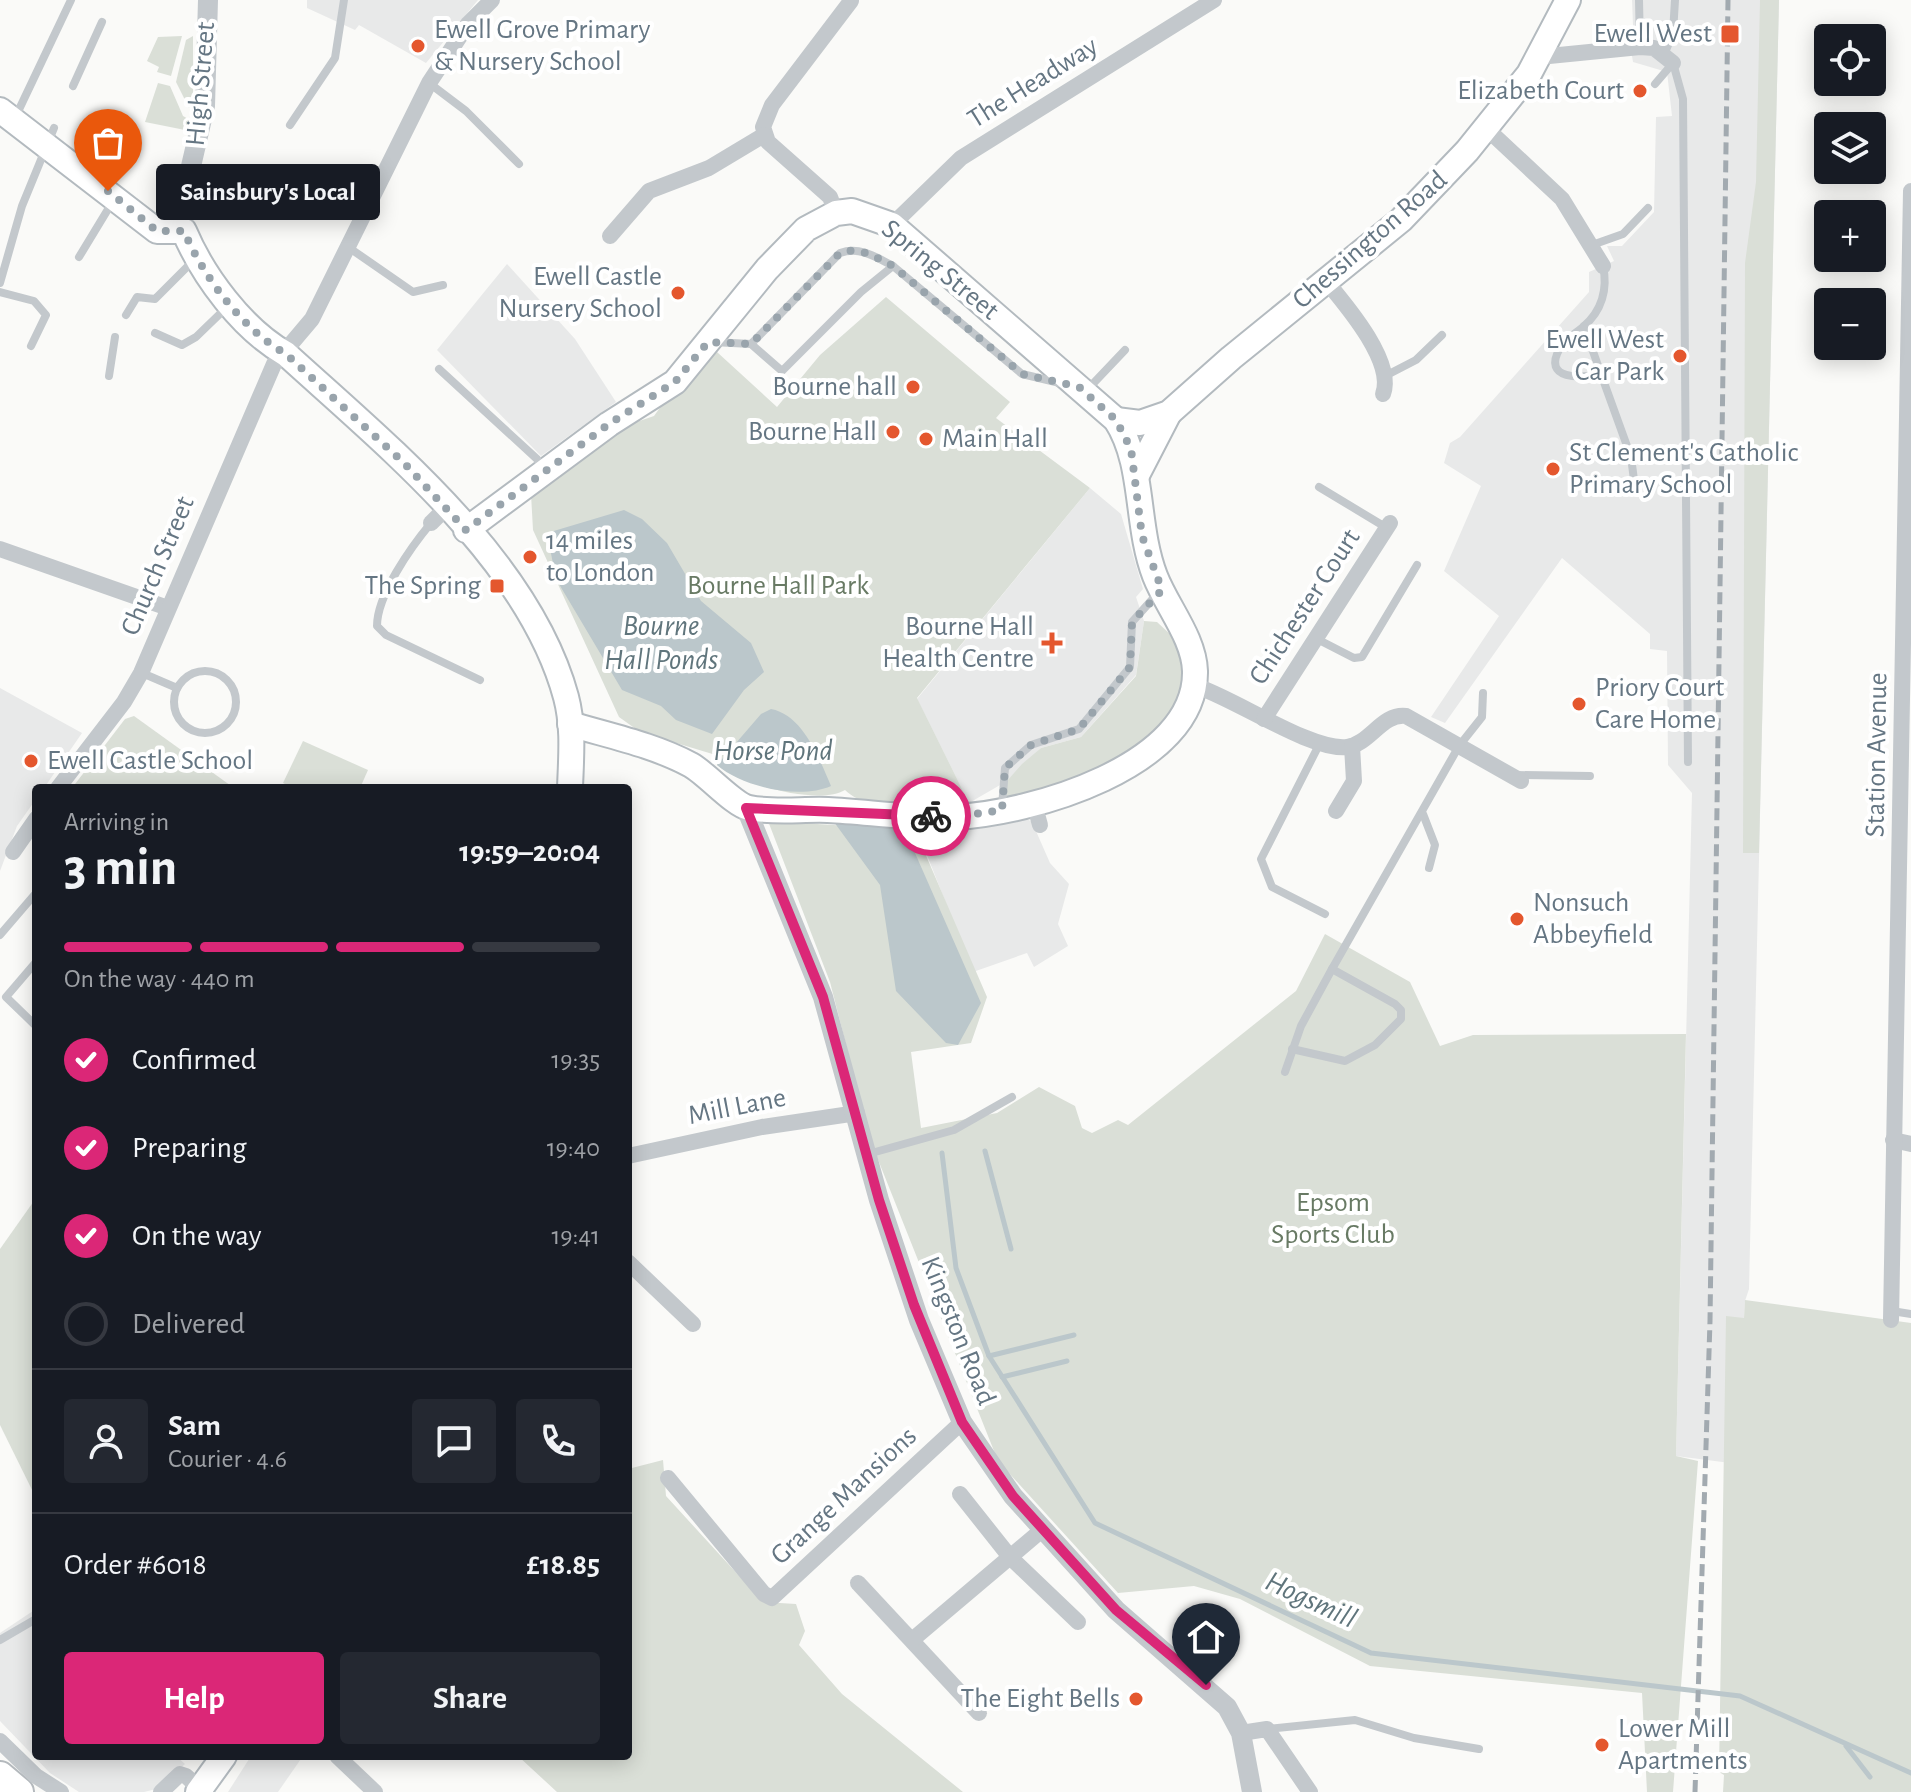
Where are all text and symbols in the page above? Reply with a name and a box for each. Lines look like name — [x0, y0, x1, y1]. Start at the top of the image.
place label: Ewell Grove Primary & Nursery School — [434, 16, 650, 76]
place label: Ewell West — [1594, 20, 1712, 48]
street label: High Street — [182, 21, 220, 147]
marker: Ewell West — [1719, 23, 1741, 45]
map controls — [1814, 24, 1886, 360]
button: locate — [1814, 24, 1886, 96]
street label: The Headway — [963, 32, 1103, 134]
marker: Ewell Grove Primary & Nursery School — [409, 37, 427, 55]
place label: Elizabeth Court — [1457, 77, 1624, 105]
marker: Elizabeth Court — [1631, 82, 1649, 100]
pin — [74, 109, 142, 191]
button: layers — [1814, 112, 1886, 184]
icon: bag — [86, 121, 130, 165]
callout: Sainsbury's Local — [156, 163, 380, 219]
street label: Chessington Road — [1287, 166, 1453, 314]
text: Sainsbury's Local — [180, 179, 356, 205]
button: + — [1814, 200, 1886, 272]
street label: Spring Street — [876, 215, 1004, 325]
place label: Ewell Castle Nursery School — [498, 263, 662, 323]
marker: Ewell Castle Nursery School — [669, 284, 687, 302]
button: − — [1814, 288, 1886, 360]
place label: Ewell West Car Park — [1546, 326, 1664, 386]
marker: Ewell West Car Park — [1671, 347, 1689, 365]
place label: Bourne hall — [772, 373, 897, 401]
marker: Bourne hall — [904, 378, 922, 396]
place label: Bourne Hall — [748, 418, 877, 446]
marker: Bourne Hall — [884, 423, 902, 441]
place label: Main Hall — [942, 425, 1048, 453]
marker: Main Hall — [917, 430, 935, 448]
place label: St Clement's Catholic Primary School — [1569, 439, 1798, 499]
marker: St Clement's Catholic Primary School — [1544, 460, 1562, 478]
street label: Church Street — [116, 492, 200, 640]
street label: Chichester Court — [1244, 524, 1366, 690]
place label: 14 miles to London — [546, 527, 655, 587]
marker: 14 miles to London — [521, 548, 539, 566]
place label: The Spring — [364, 572, 481, 600]
park label: Bourne Hall Park — [687, 572, 869, 600]
marker: The Spring — [488, 577, 506, 595]
water label: Bourne Hall Ponds — [604, 611, 719, 675]
place label: Bourne Hall Health Centre — [882, 613, 1034, 673]
marker: Bourne Hall Health Centre — [1041, 632, 1063, 654]
street label: Station Avenue — [1862, 672, 1892, 838]
place label: Priory Court Care Home — [1595, 674, 1724, 734]
marker: Priory Court Care Home — [1570, 695, 1588, 713]
water label: Horse Pond — [713, 736, 833, 766]
place label: Ewell Castle School — [47, 747, 253, 775]
marker: Ewell Castle School — [22, 752, 40, 770]
courier — [891, 776, 971, 856]
icon: bike — [909, 794, 953, 838]
text: Arriving in — [64, 809, 169, 835]
text: 19:59–20:04 — [459, 837, 600, 867]
text: 3 min — [64, 842, 177, 894]
place label: Nonsuch Abbeyfield — [1533, 889, 1653, 949]
marker: Nonsuch Abbeyfield — [1508, 910, 1526, 928]
text: On the way · 440 m — [64, 966, 255, 992]
icon: check — [64, 1038, 108, 1082]
text: Confirmed — [132, 1045, 256, 1075]
text: 19:35 — [551, 1047, 600, 1073]
street label: Mill Lane — [686, 1084, 788, 1130]
icon: check — [64, 1126, 108, 1170]
text: Preparing — [132, 1133, 247, 1163]
text: 19:40 — [547, 1135, 600, 1161]
park label: Epsom Sports Club — [1271, 1189, 1395, 1249]
icon: check — [64, 1214, 108, 1258]
text: On the way — [132, 1221, 261, 1251]
text: 19:41 — [551, 1223, 600, 1249]
street label: Kingston Road — [916, 1253, 1000, 1409]
text: Delivered — [132, 1309, 245, 1339]
button: person — [64, 1399, 148, 1483]
button: chat — [412, 1399, 496, 1483]
button: phone — [516, 1399, 600, 1483]
text: Sam — [168, 1411, 221, 1441]
street label: Grange Mansions — [766, 1422, 922, 1570]
text: Courier · 4.6 — [168, 1446, 287, 1472]
text: Order #6018 — [64, 1550, 207, 1580]
text: £18.85 — [526, 1550, 600, 1580]
water label: Hogsmill — [1261, 1566, 1361, 1634]
pin — [1172, 1603, 1240, 1685]
icon: home — [1184, 1615, 1228, 1659]
button: Help — [64, 1652, 324, 1744]
button: Share — [340, 1652, 600, 1744]
place label: The Eight Bells — [961, 1685, 1120, 1713]
marker: The Eight Bells — [1127, 1690, 1145, 1708]
place label: Lower Mill Apartments — [1618, 1715, 1748, 1775]
marker: Lower Mill Apartments — [1593, 1736, 1611, 1754]

